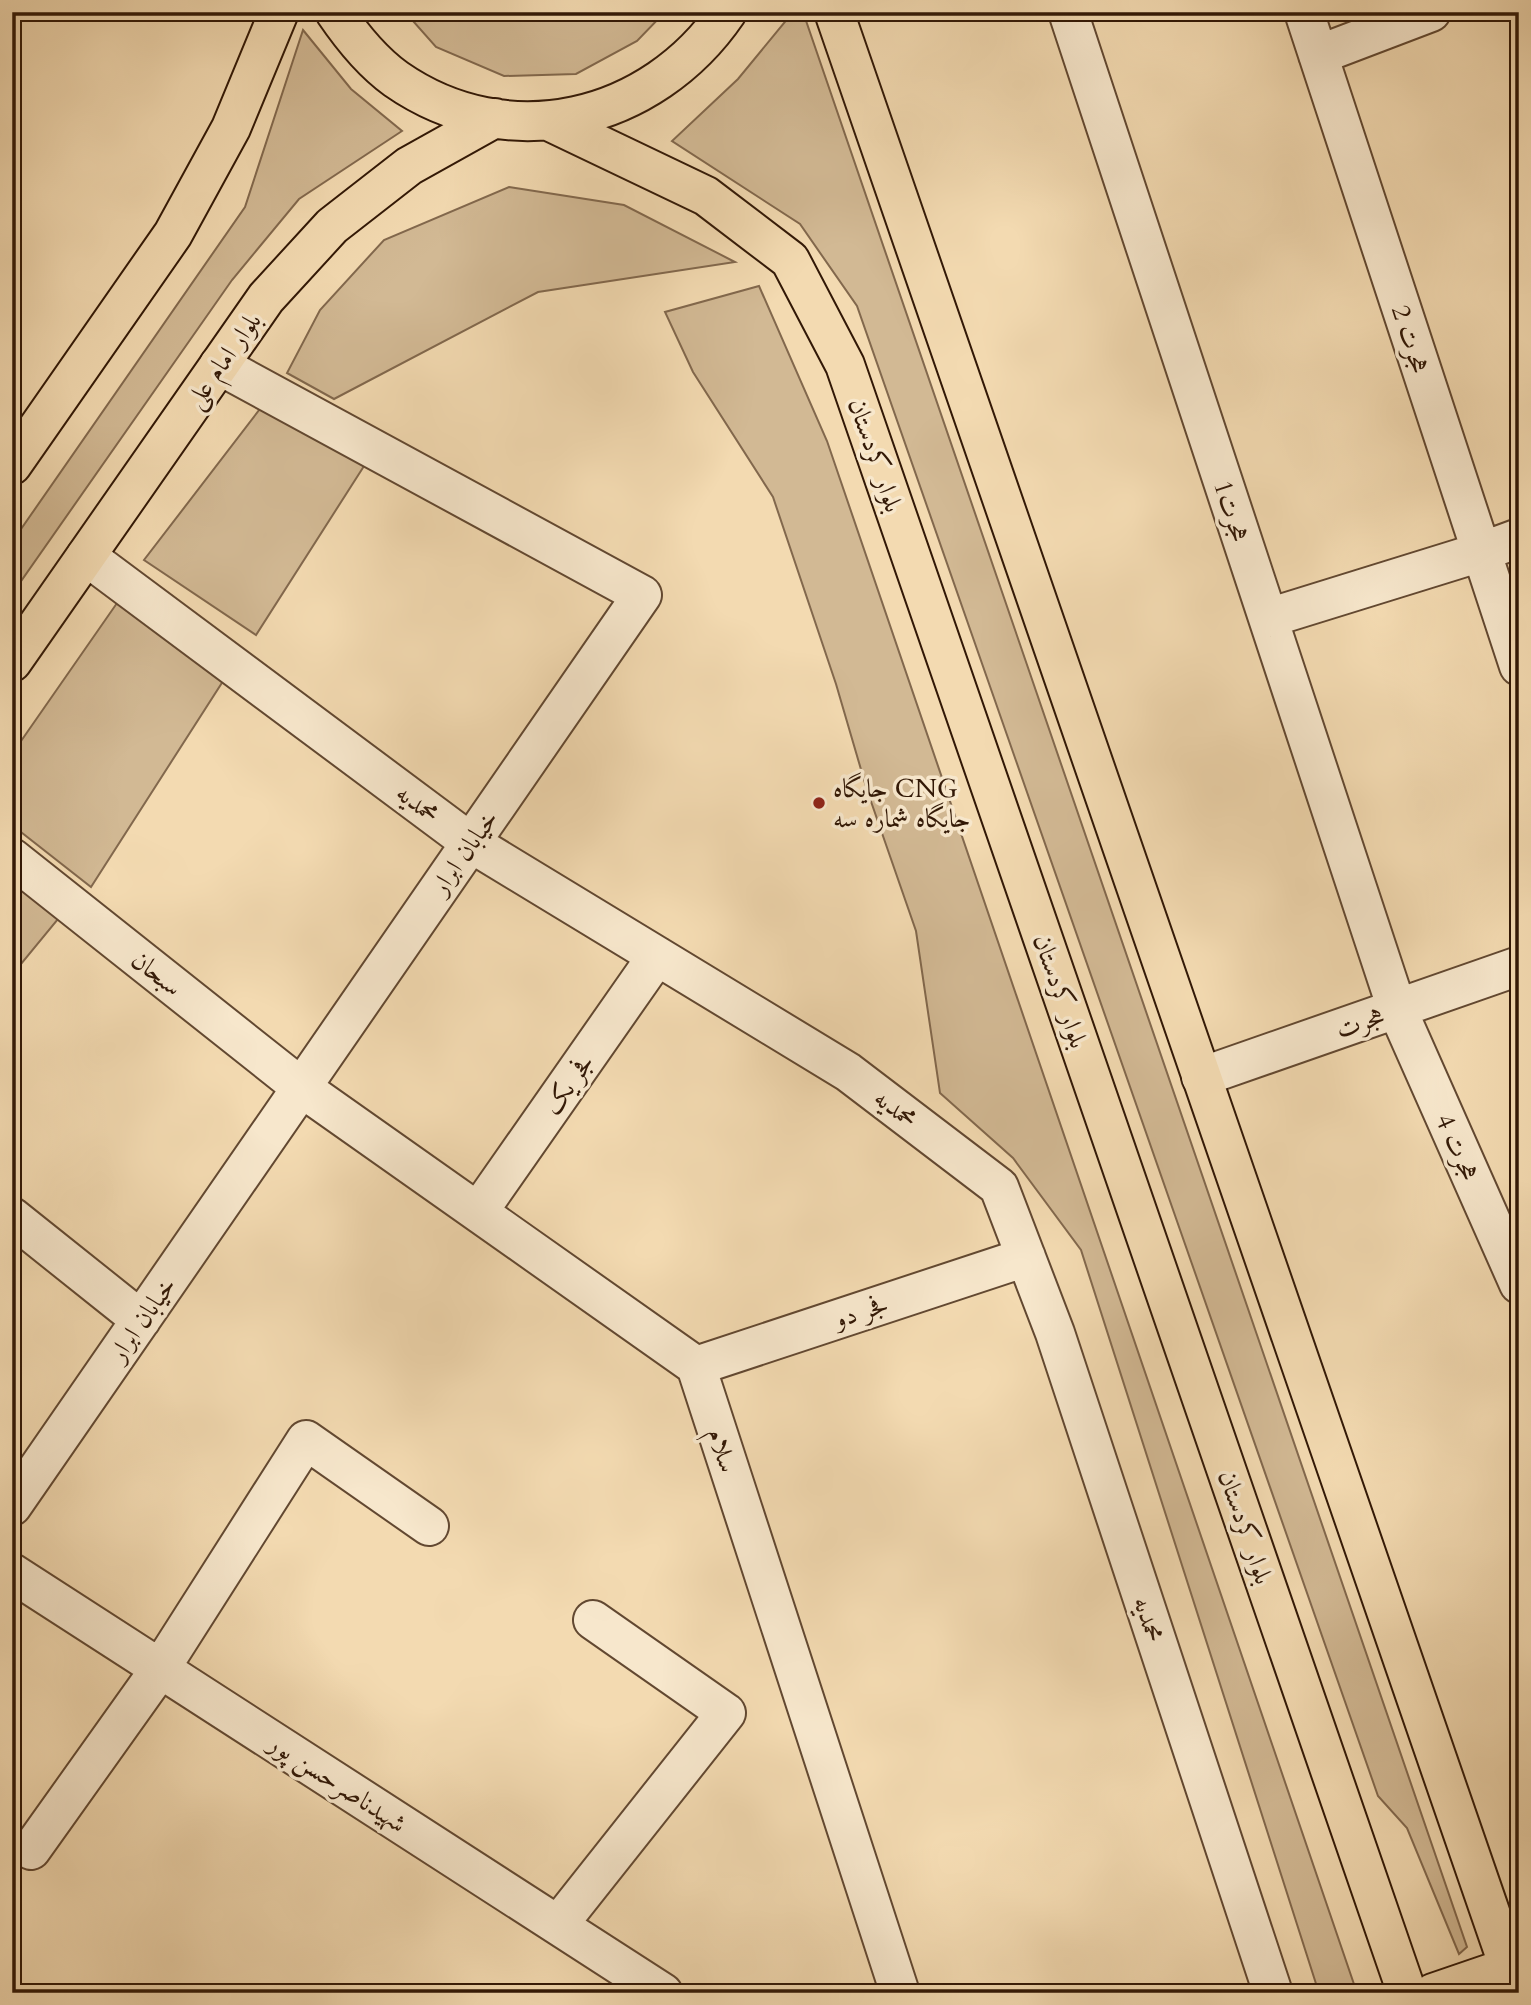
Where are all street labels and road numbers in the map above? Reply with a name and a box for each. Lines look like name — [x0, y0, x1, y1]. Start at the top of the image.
street label: هجرت 2 — [1383, 300, 1438, 378]
street label: بلوار امام علی — [177, 305, 274, 419]
street label: بلوار کردستان — [840, 393, 911, 517]
street label: هجرت1 — [1205, 476, 1258, 547]
street label: محمدیه — [389, 776, 447, 831]
street label: خیابان ابرار — [421, 803, 506, 904]
street label: بلوار کردستان — [1025, 929, 1096, 1053]
street label: سبحان — [124, 942, 189, 1004]
street label: هجرت — [1331, 998, 1389, 1047]
street label: فجر یک — [535, 1047, 602, 1122]
street label: محمدیه — [867, 1081, 925, 1136]
street label: هجرت 4 — [1427, 1108, 1488, 1186]
street label: خیابان ابرار — [99, 1270, 184, 1371]
street label: فجر دو — [827, 1286, 893, 1338]
street label: سلام — [694, 1424, 746, 1478]
street label: بلوار کردستان — [1210, 1465, 1281, 1589]
street label: محمدیه — [1125, 1592, 1172, 1646]
street label: شهیدناصرحسن پور — [259, 1724, 413, 1842]

